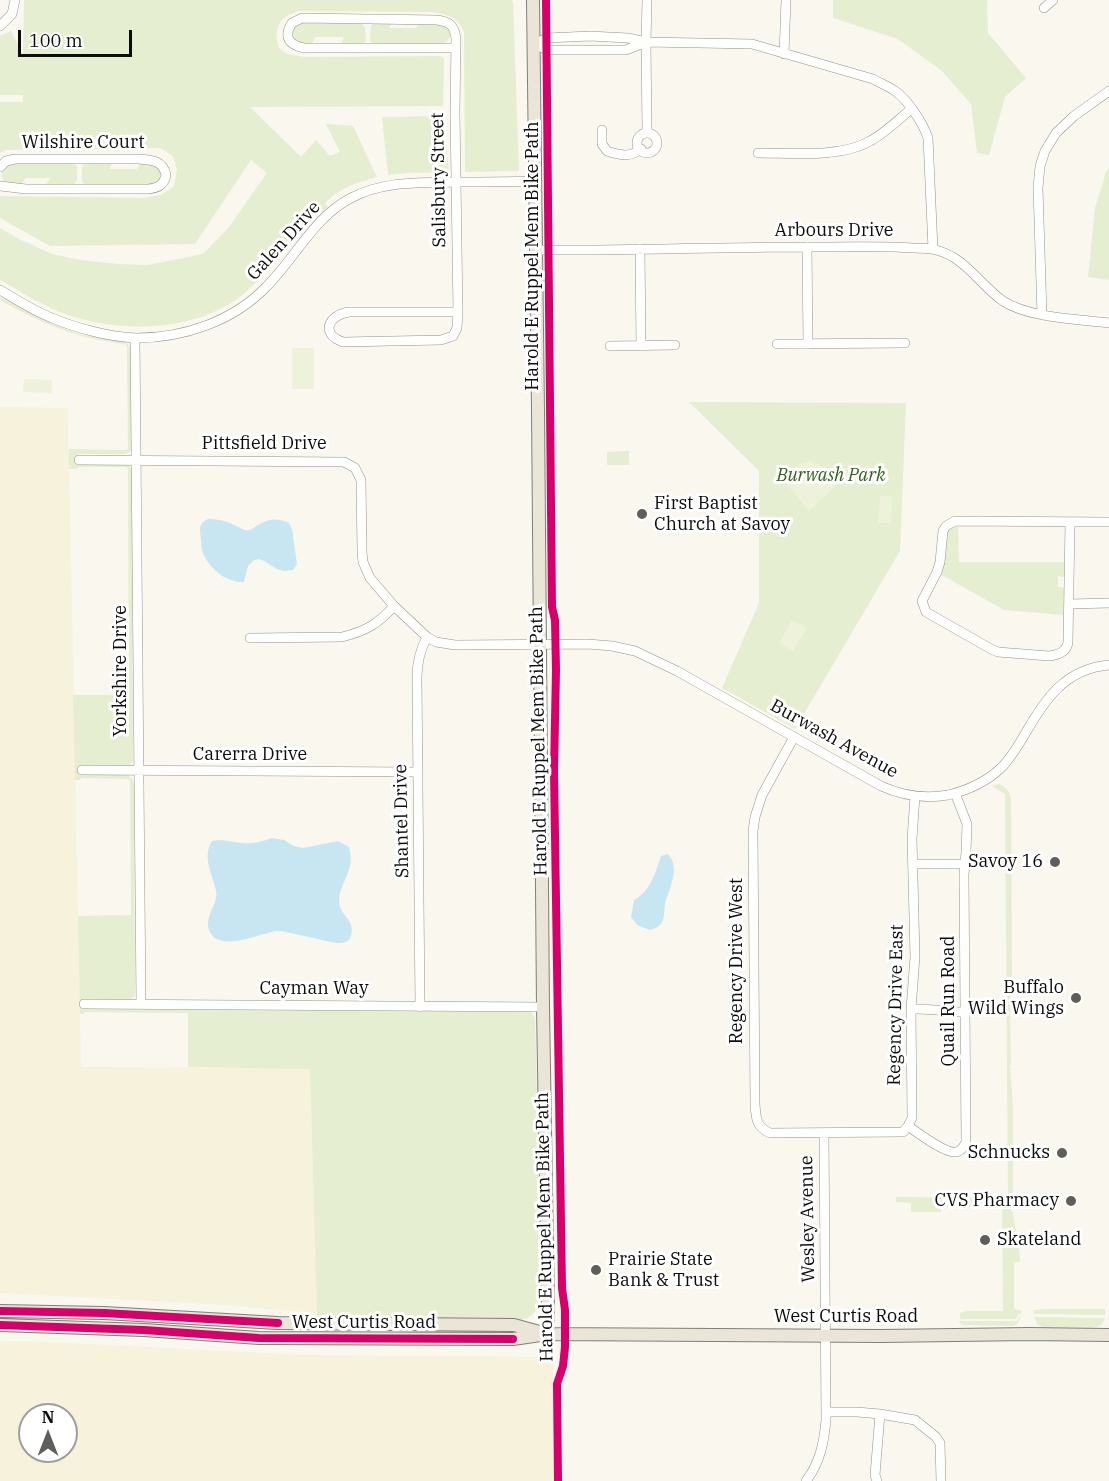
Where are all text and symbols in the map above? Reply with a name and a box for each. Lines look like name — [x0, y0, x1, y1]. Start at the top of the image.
scale bar — [21, 18, 135, 56]
text: 100 m — [29, 29, 83, 52]
street label: Salisbury Street — [427, 112, 451, 248]
street label: Harold E Ruppel Mem Bike Path — [522, 121, 544, 391]
street label: Wilshire Court — [21, 132, 145, 154]
street label: Galen Drive — [243, 197, 325, 285]
street label: Arbours Drive — [775, 220, 893, 242]
street label: Pittsfield Drive — [201, 433, 327, 455]
park label: Burwash Park — [776, 465, 886, 487]
place label: First Baptist Church at Savoy — [654, 493, 790, 536]
marker: First Baptist Church at Savoy — [635, 507, 649, 521]
street label: Yorkshire Drive — [110, 605, 132, 737]
street label: Harold E Ruppel Mem Bike Path — [526, 606, 552, 876]
street label: Burwash Avenue — [766, 695, 902, 783]
street label: Carerra Drive — [193, 744, 307, 766]
street label: Shantel Drive — [390, 764, 414, 878]
place label: Savoy 16 — [968, 851, 1043, 873]
marker: Savoy 16 — [1048, 855, 1062, 869]
street label: Regency Drive West — [726, 878, 748, 1044]
street label: Regency Drive East — [884, 924, 908, 1086]
street label: Quail Run Road — [938, 936, 960, 1066]
place label: Buffalo Wild Wings — [968, 977, 1064, 1020]
street label: Cayman Way — [259, 978, 369, 1000]
marker: Buffalo Wild Wings — [1069, 991, 1083, 1005]
street label: Harold E Ruppel Mem Bike Path — [532, 1092, 558, 1362]
place label: Schnucks — [968, 1142, 1050, 1164]
marker: Schnucks — [1055, 1146, 1069, 1160]
street label: Wesley Avenue — [796, 1155, 820, 1283]
place label: CVS Pharmacy — [935, 1190, 1059, 1212]
marker: CVS Pharmacy — [1064, 1194, 1078, 1208]
place label: Skateland — [997, 1229, 1081, 1251]
marker: Skateland — [978, 1233, 992, 1247]
place label: Prairie State Bank & Trust — [608, 1249, 719, 1292]
marker: Prairie State Bank & Trust — [589, 1263, 603, 1277]
street label: West Curtis Road — [774, 1306, 918, 1328]
street label: West Curtis Road — [292, 1312, 436, 1334]
north arrow — [18, 1403, 78, 1463]
text: N — [42, 1407, 54, 1427]

